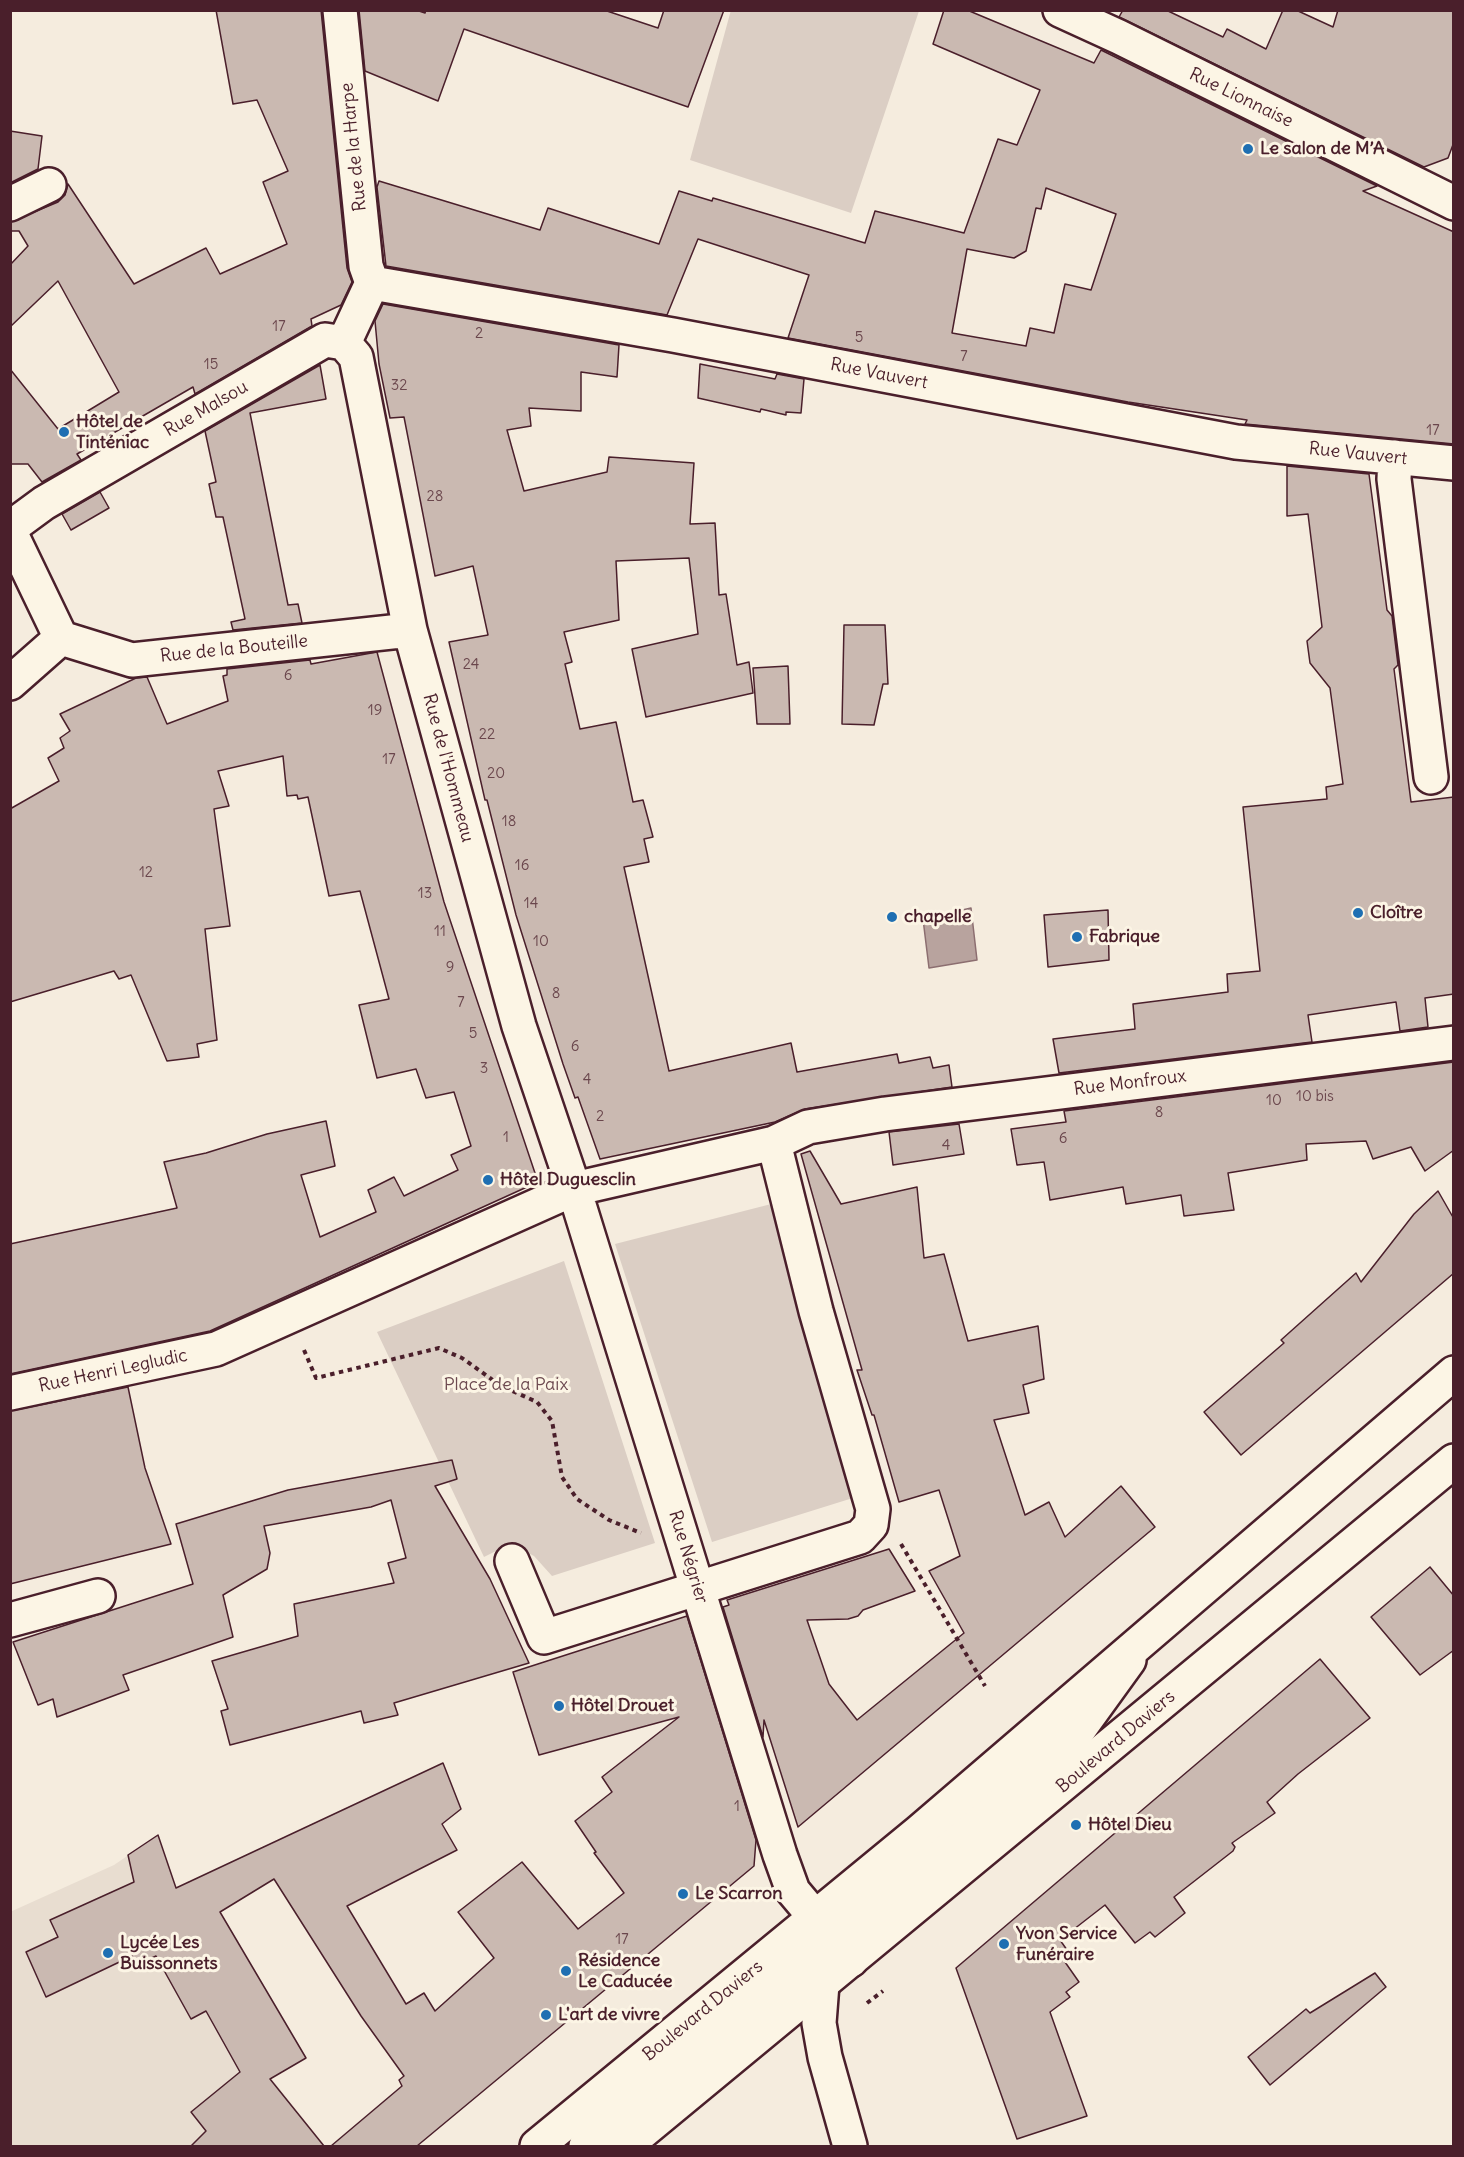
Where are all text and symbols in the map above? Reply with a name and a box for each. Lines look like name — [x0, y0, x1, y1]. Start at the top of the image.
street label: Rue Lionnaise — [1186, 64, 1296, 132]
street label: Rue de la Harpe — [336, 82, 372, 212]
place label: Le salon de M’A — [1260, 138, 1384, 160]
marker: Le salon de M’A — [1241, 142, 1255, 156]
house number: 17 — [272, 318, 286, 336]
house number: 2 — [475, 325, 483, 343]
house number: 5 — [855, 329, 863, 347]
house number: 7 — [960, 348, 968, 366]
street label: Rue Vauvert — [828, 354, 930, 394]
house number: 15 — [204, 356, 218, 374]
street label: Rue Malsou — [160, 376, 252, 442]
house number: 32 — [391, 377, 407, 395]
place label: Hôtel de Tinténiac — [76, 411, 149, 454]
house number: 17 — [1426, 422, 1440, 440]
marker: Hôtel de Tinténiac — [57, 425, 71, 439]
street label: Rue Vauvert — [1308, 438, 1408, 470]
house number: 28 — [427, 488, 443, 506]
street label: Rue de la Bouteille — [159, 630, 309, 668]
house number: 24 — [463, 656, 479, 674]
house number: 6 — [284, 667, 292, 685]
street label: Rue de l'Hommeau — [418, 691, 478, 845]
house number: 19 — [368, 702, 382, 720]
house number: 22 — [479, 726, 495, 744]
house number: 17 — [382, 751, 396, 769]
house number: 20 — [487, 765, 505, 783]
house number: 18 — [502, 813, 516, 831]
house number: 16 — [515, 857, 529, 875]
house number: 12 — [139, 864, 153, 882]
house number: 13 — [418, 885, 432, 903]
house number: 14 — [524, 895, 538, 913]
place label: Cloître — [1370, 902, 1423, 924]
place label: chapelle — [904, 906, 972, 928]
marker: Cloître — [1351, 906, 1365, 920]
marker: chapelle — [885, 910, 899, 924]
house number: 11 — [434, 923, 446, 941]
place label: Fabrique — [1089, 926, 1160, 948]
marker: Fabrique — [1070, 930, 1084, 944]
house number: 10 — [533, 933, 549, 951]
house number: 9 — [446, 959, 454, 977]
house number: 8 — [552, 985, 560, 1003]
house number: 7 — [457, 994, 465, 1012]
house number: 5 — [469, 1025, 477, 1043]
house number: 6 — [571, 1038, 579, 1056]
house number: 3 — [480, 1060, 488, 1078]
street label: Rue Monfroux — [1073, 1065, 1187, 1101]
house number: 4 — [583, 1071, 591, 1089]
house number: 10 bis — [1296, 1088, 1334, 1106]
house number: 10 — [1266, 1092, 1282, 1110]
house number: 8 — [1155, 1104, 1163, 1122]
house number: 2 — [596, 1108, 604, 1126]
house number: 1 — [503, 1129, 509, 1147]
house number: 6 — [1059, 1130, 1067, 1148]
house number: 4 — [942, 1137, 950, 1155]
place label: Hôtel Duguesclin — [500, 1169, 636, 1191]
marker: Hôtel Duguesclin — [481, 1173, 495, 1187]
street label: Rue Henri Legludic — [37, 1345, 189, 1397]
park label: Place de la Paix — [444, 1374, 568, 1396]
street label: Rue Négrier — [664, 1508, 712, 1606]
street label: Boulevard Daviers — [1052, 1686, 1180, 1798]
place label: Hôtel Drouet — [571, 1695, 674, 1717]
marker: Hôtel Drouet — [552, 1699, 566, 1713]
house number: 1 — [734, 1798, 740, 1816]
place label: Hôtel Dieu — [1088, 1814, 1172, 1836]
marker: Hôtel Dieu — [1069, 1818, 1083, 1832]
place label: Le Scarron — [695, 1883, 783, 1905]
marker: Le Scarron — [676, 1887, 690, 1901]
place label: Yvon Service Funéraire — [1016, 1923, 1117, 1966]
house number: 17 — [615, 1931, 629, 1949]
place label: Lycée Les Buissonnets — [120, 1932, 218, 1974]
marker: Yvon Service Funéraire — [997, 1937, 1011, 1951]
marker: Lycée Les Buissonnets — [101, 1946, 115, 1960]
place label: Résidence Le Caducée — [578, 1950, 672, 1992]
street label: Boulevard Daviers — [639, 1956, 767, 2066]
marker: Résidence Le Caducée — [559, 1964, 573, 1978]
place label: L'art de vivre — [558, 2004, 660, 2026]
marker: L'art de vivre — [539, 2008, 553, 2022]

